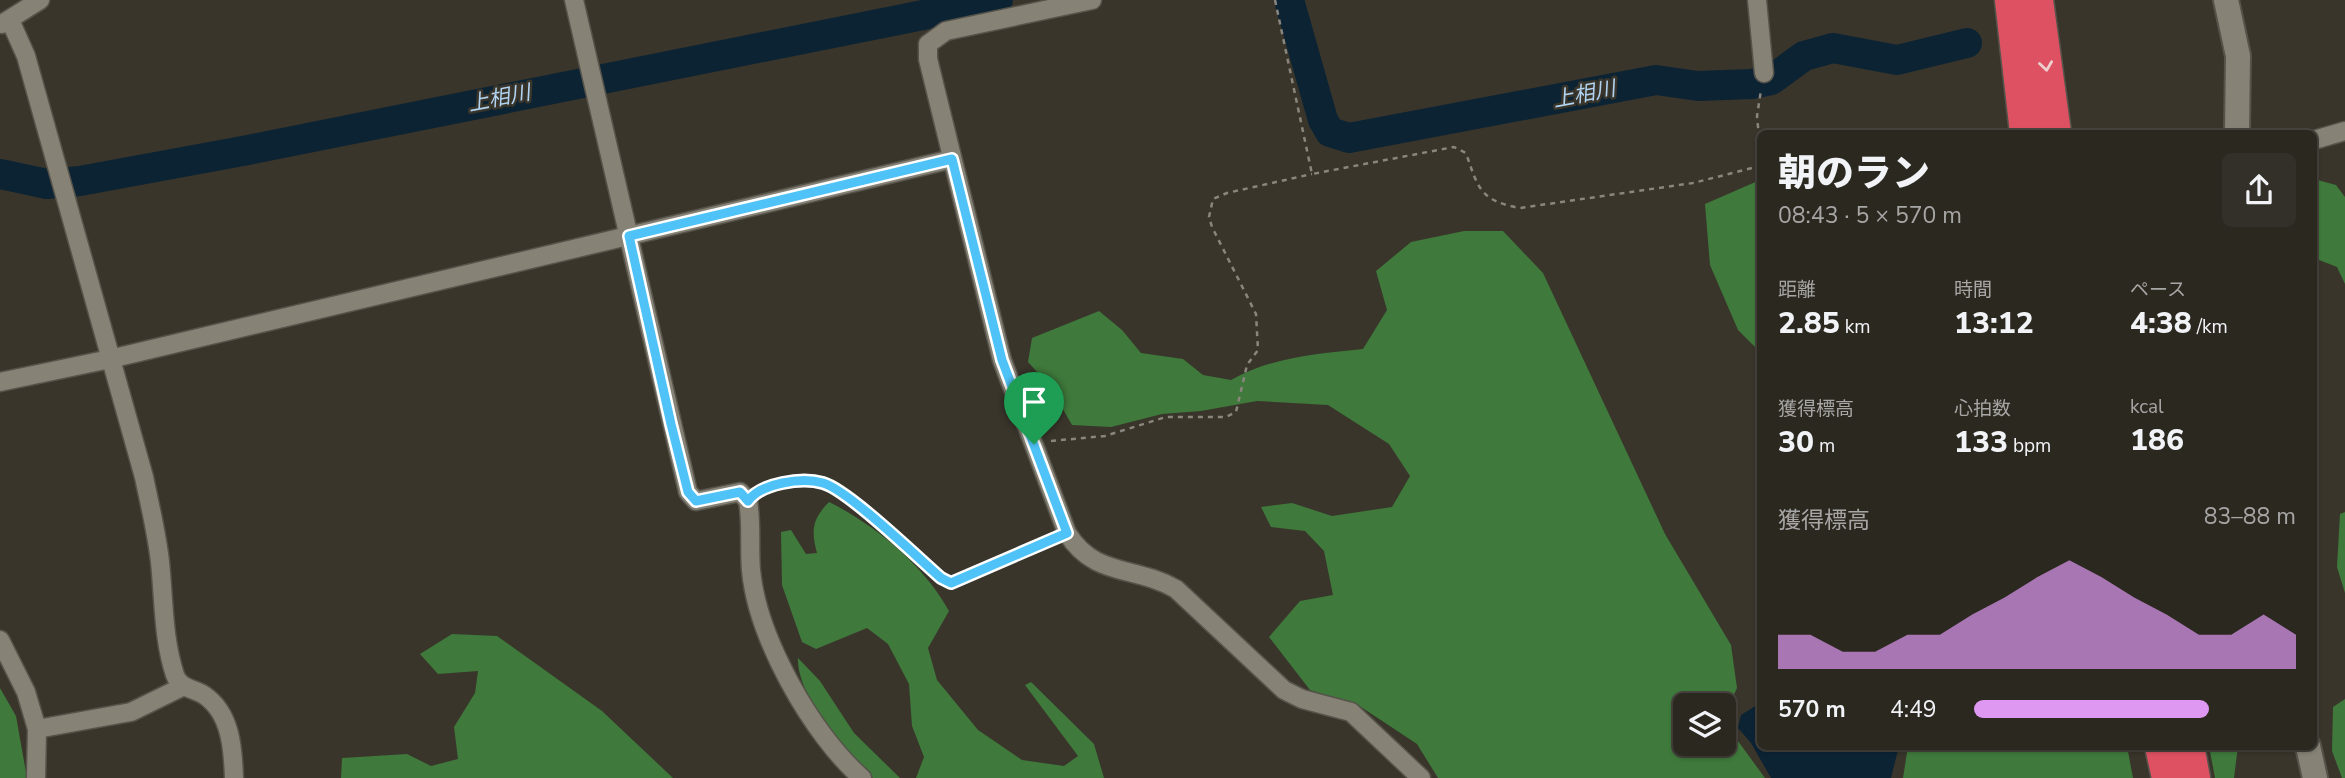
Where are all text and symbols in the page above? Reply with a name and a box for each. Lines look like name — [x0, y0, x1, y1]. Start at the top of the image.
one-way arrow — [2039, 61, 2054, 72]
water label: 上相川 — [1550, 74, 1620, 114]
water label: 上相川 — [465, 78, 535, 118]
text: 朝のラン — [1778, 148, 1930, 199]
button: share — [2222, 153, 2296, 227]
text: 08:43 · 5 × 570 m — [1778, 200, 1962, 231]
text: 距離 — [1778, 277, 1816, 303]
text: 時間 — [1954, 277, 1992, 303]
text: ペース — [2130, 277, 2186, 303]
text: 2.85 — [1778, 303, 1840, 344]
text: 13:12 — [1954, 303, 2034, 344]
text: 4:38 — [2130, 303, 2192, 344]
text: km — [1840, 314, 1870, 340]
text: /km — [2192, 314, 2228, 340]
pin — [1004, 372, 1064, 444]
icon: arrive — [1015, 383, 1053, 421]
text: kcal — [2130, 394, 2164, 420]
text: 獲得標高 — [1778, 396, 1854, 422]
text: 心拍数 — [1954, 396, 2011, 422]
text: 186 — [2130, 420, 2184, 461]
text: 30 — [1778, 422, 1814, 463]
text: 133 — [1954, 422, 2008, 463]
text: m — [1814, 433, 1835, 459]
text: bpm — [2008, 433, 2051, 459]
text: 83–88 m — [2204, 501, 2296, 532]
text: 獲得標高 — [1778, 505, 1870, 536]
map controls — [1673, 693, 1736, 756]
button: layers — [1673, 693, 1736, 756]
text: 570 m — [1778, 694, 1846, 725]
text: 4:49 — [1890, 694, 1937, 725]

